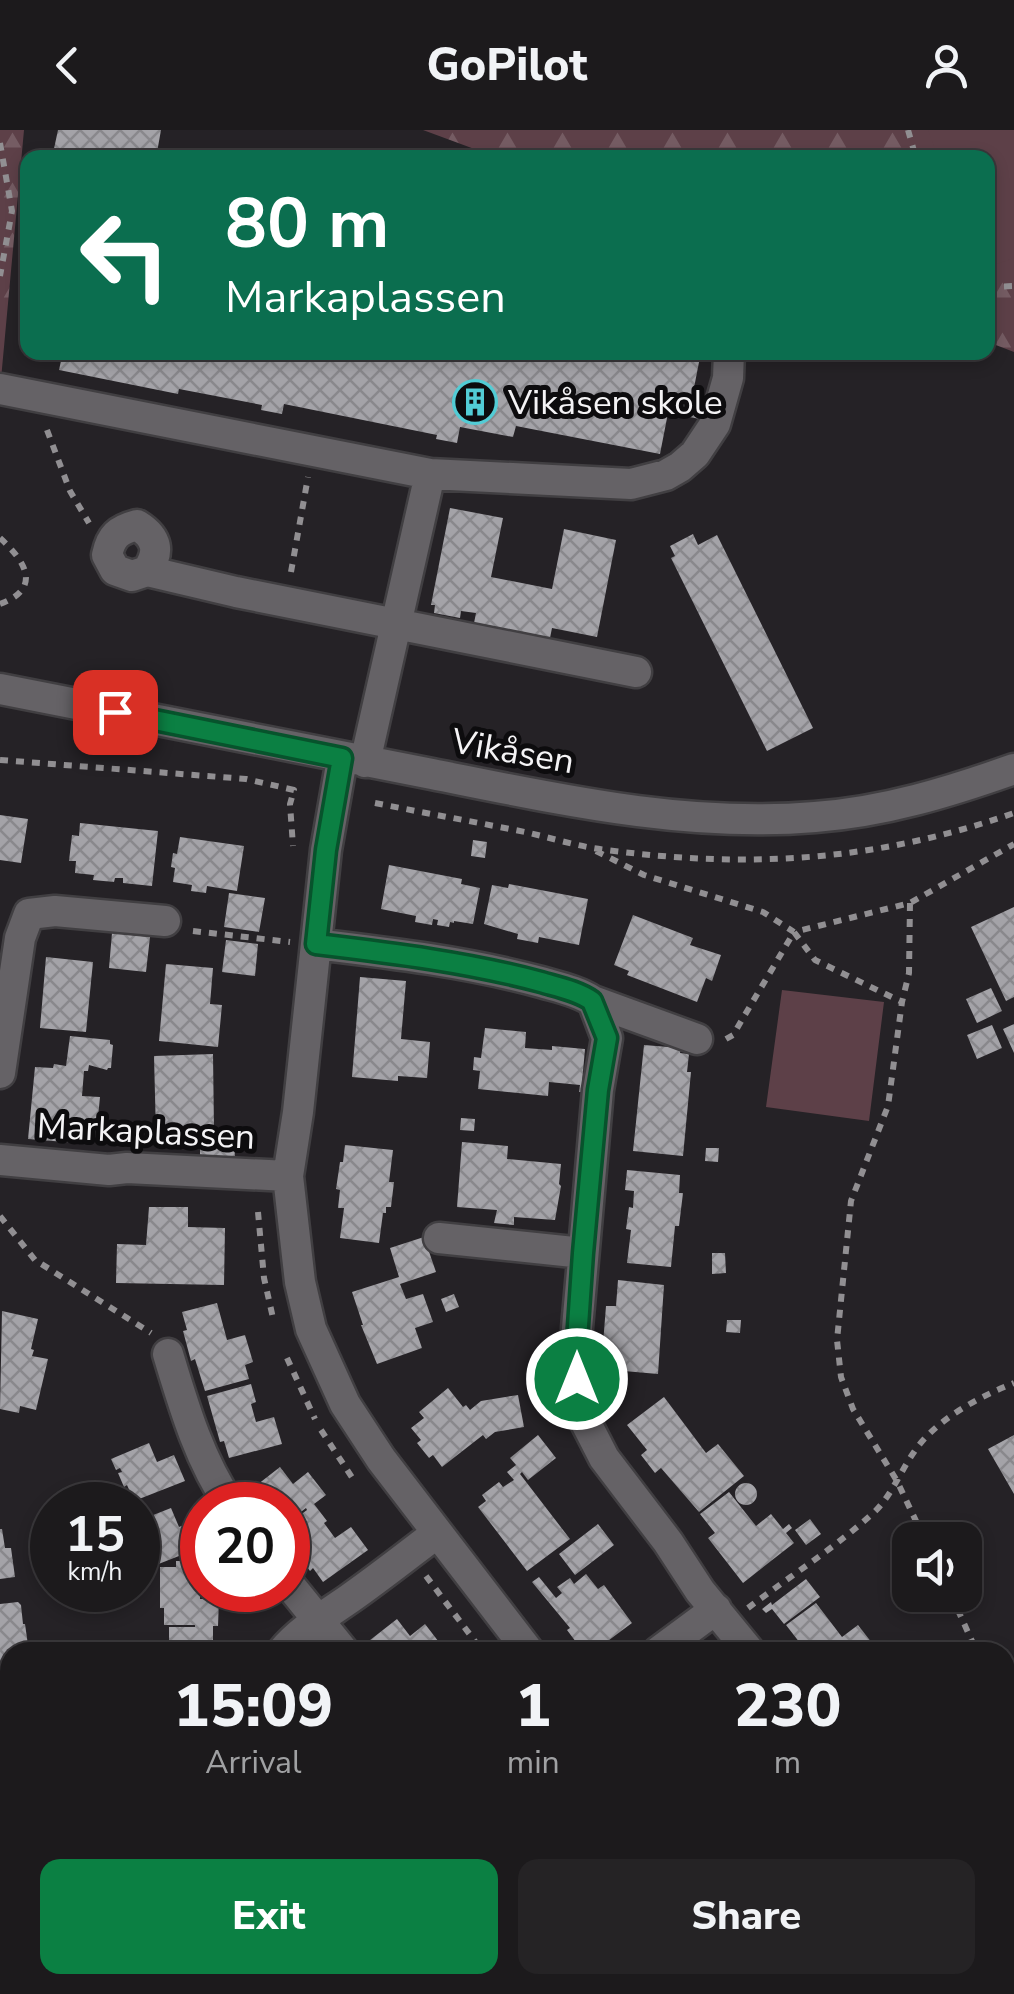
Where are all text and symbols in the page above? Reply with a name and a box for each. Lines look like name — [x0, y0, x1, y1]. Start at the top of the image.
text: GoPilot — [426, 35, 588, 96]
icon: back — [40, 38, 95, 93]
icon: person — [919, 38, 974, 93]
text: 80 m — [225, 176, 389, 272]
icon: left — [60, 190, 190, 320]
text: Markaplassen — [225, 267, 506, 328]
building icon: Vikåsen skole — [452, 379, 498, 425]
place label: Vikåsen skole — [507, 379, 723, 426]
pin — [73, 670, 158, 755]
icon: arrive — [88, 685, 143, 740]
street label: Vikåsen — [447, 717, 578, 785]
street label: Markaplassen — [36, 1102, 256, 1161]
position arrow — [525, 1327, 629, 1431]
speed limit sign: 20 — [180, 1482, 310, 1612]
text: 15 — [65, 1500, 125, 1569]
map controls — [892, 1522, 982, 1612]
button: sound — [892, 1522, 982, 1612]
text: km/h — [67, 1555, 123, 1589]
text: 15:09 — [174, 1665, 333, 1747]
text: 1 — [515, 1665, 551, 1747]
text: 230 — [733, 1665, 841, 1747]
text: Arrival — [205, 1741, 302, 1784]
text: min — [507, 1741, 560, 1784]
text: m — [774, 1741, 801, 1784]
button: Exit — [40, 1859, 498, 1974]
button: Share — [518, 1859, 975, 1974]

